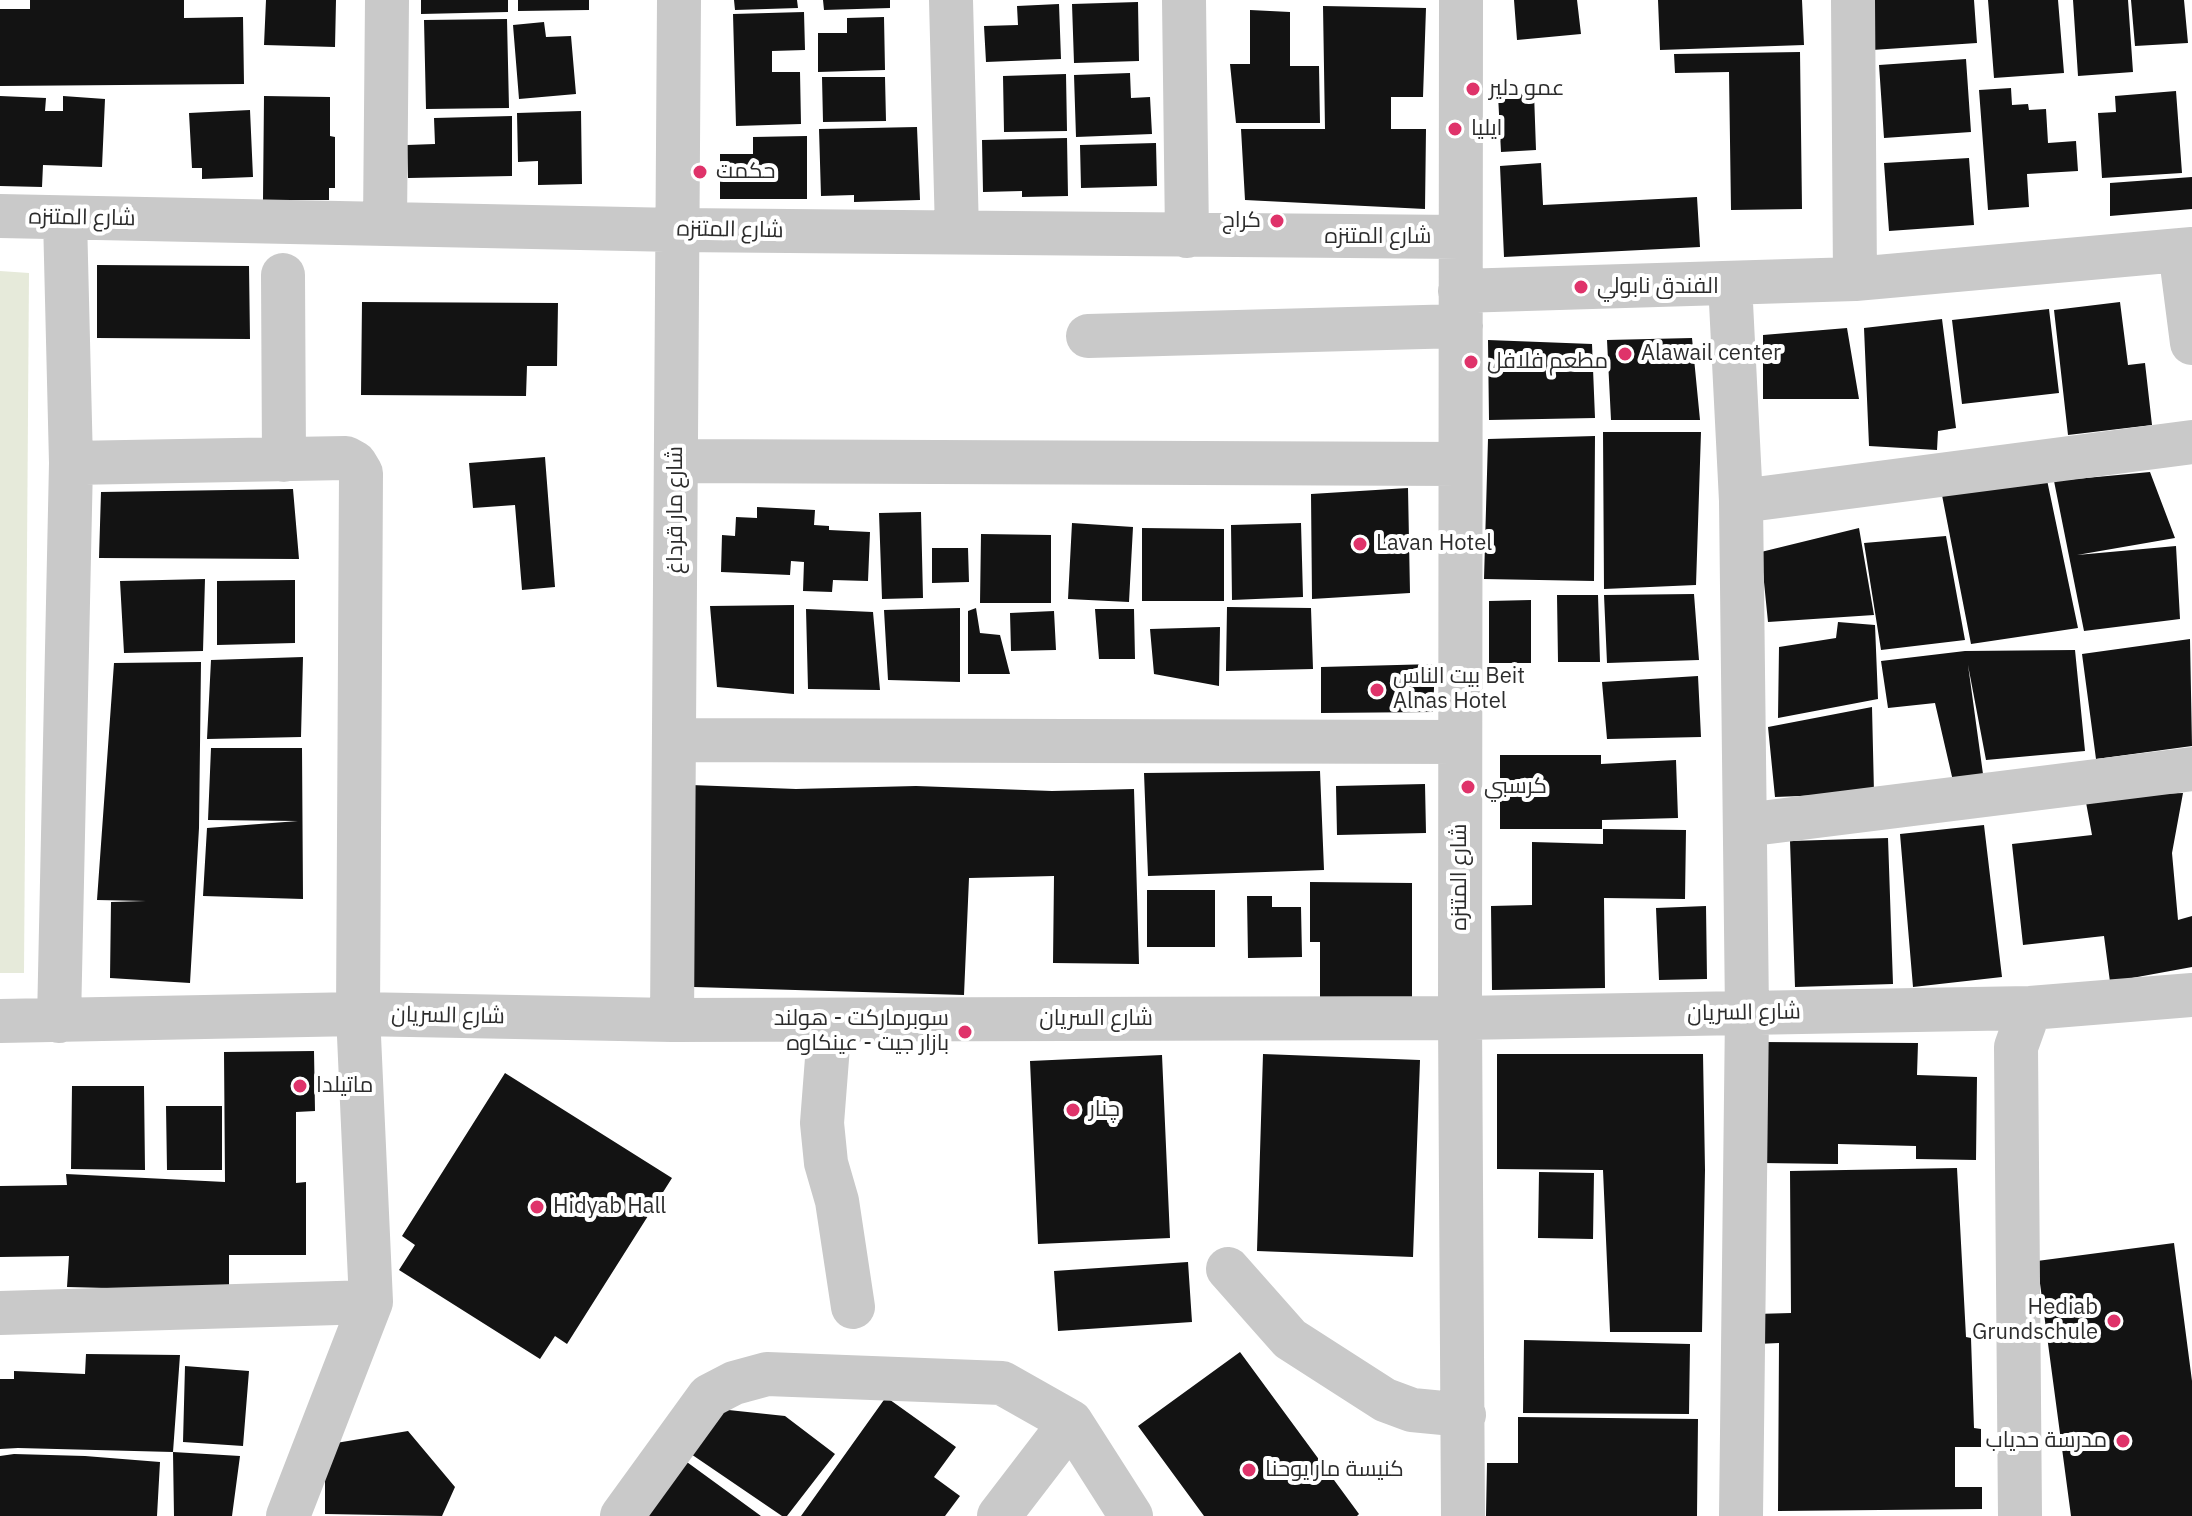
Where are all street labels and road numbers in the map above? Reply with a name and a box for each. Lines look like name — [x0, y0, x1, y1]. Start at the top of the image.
street label: شارع المتنزه — [28, 204, 136, 232]
street label: شارع المتنزه — [676, 216, 784, 244]
street label: شارع المتنزه — [1324, 224, 1432, 250]
street label: شارع مار قرداغ — [663, 446, 689, 574]
street label: شارع المتنزه — [1447, 823, 1473, 931]
street label: شارع السريان — [1687, 999, 1801, 1027]
street label: شارع السريان — [391, 1002, 505, 1030]
street label: شارع السريان — [1039, 1006, 1153, 1032]

